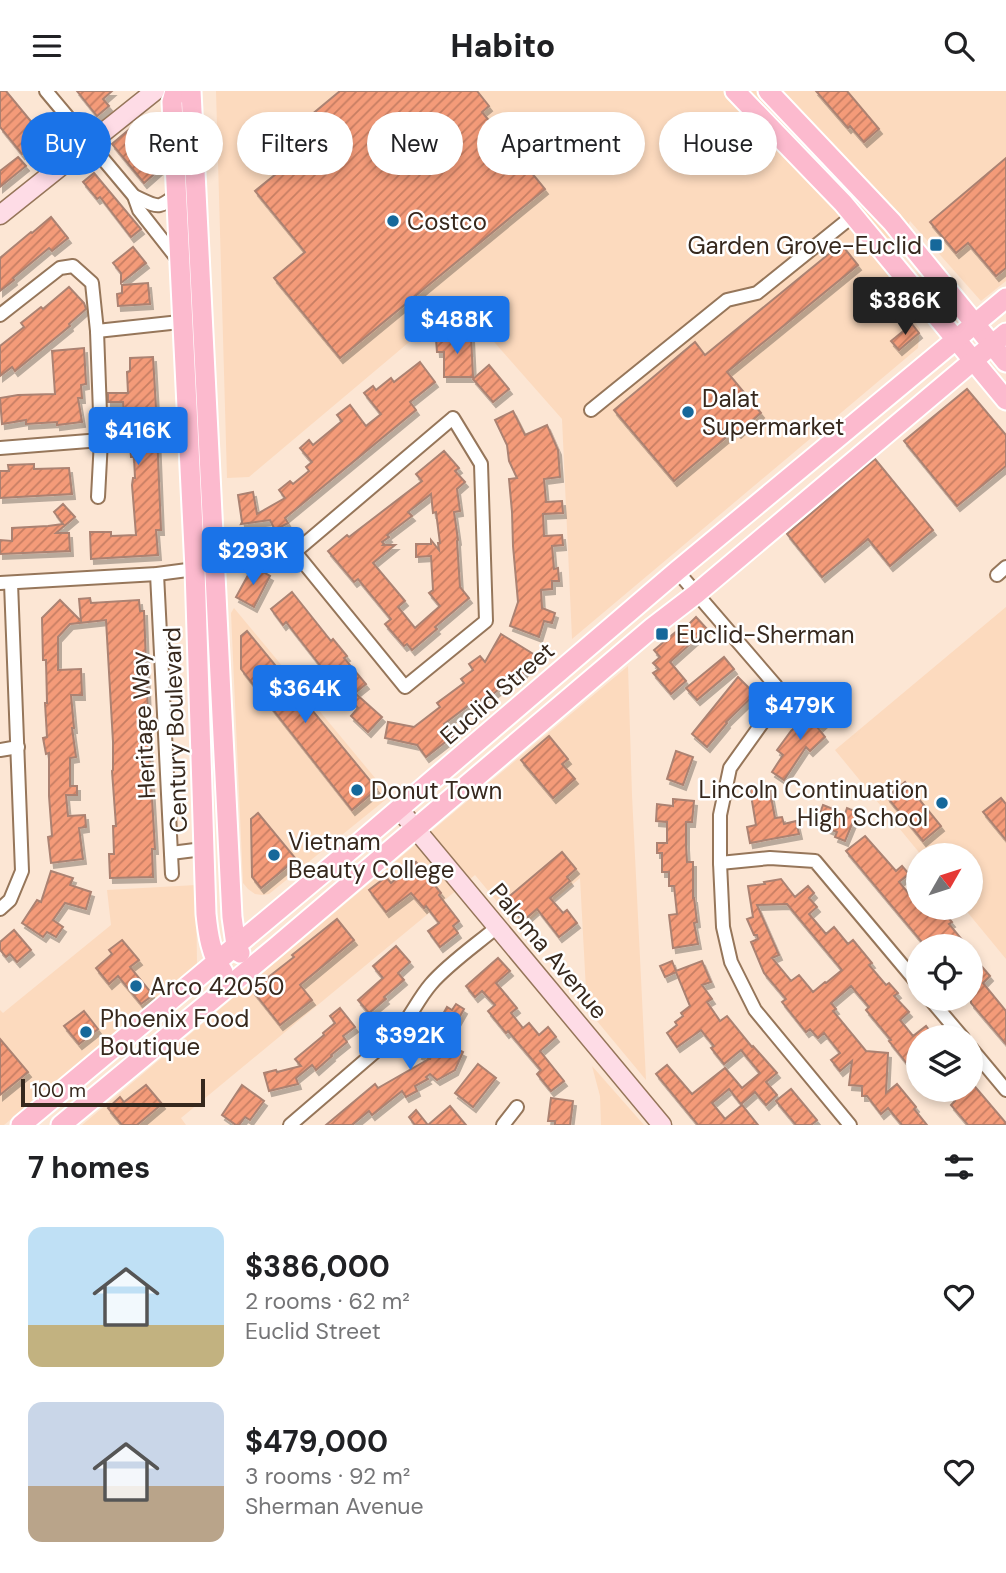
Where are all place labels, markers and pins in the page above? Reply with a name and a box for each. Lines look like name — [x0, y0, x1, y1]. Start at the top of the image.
place label: Costco — [407, 206, 487, 237]
marker: Costco — [385, 213, 401, 229]
place label: Garden Grove-Euclid — [687, 230, 922, 261]
marker: Garden Grove-Euclid — [928, 237, 944, 253]
pin: $386K — [856, 278, 954, 337]
pin: $488K — [408, 296, 506, 356]
place label: Dalat Supermarket — [702, 383, 844, 442]
marker: Dalat Supermarket — [680, 404, 696, 420]
pin: $416K — [89, 407, 187, 467]
pin: $293K — [204, 527, 302, 587]
place label: Euclid-Sherman — [676, 619, 855, 650]
marker: Euclid-Sherman — [654, 626, 670, 642]
pin: $364K — [256, 665, 354, 725]
pin: $479K — [751, 683, 849, 742]
place label: Lincoln Continuation High School — [699, 774, 928, 833]
place label: Donut Town — [371, 775, 502, 806]
marker: Donut Town — [349, 782, 365, 798]
marker: Lincoln Continuation High School — [934, 795, 950, 811]
place label: Vietnam Beauty College — [288, 826, 454, 885]
marker: Vietnam Beauty College — [266, 847, 282, 863]
place label: Arco 42050 — [150, 971, 284, 1002]
marker: Arco 42050 — [128, 978, 144, 994]
place label: Phoenix Food Boutique — [100, 1003, 249, 1062]
pin: $392K — [361, 1013, 459, 1072]
marker: Phoenix Food Boutique — [78, 1024, 94, 1040]

